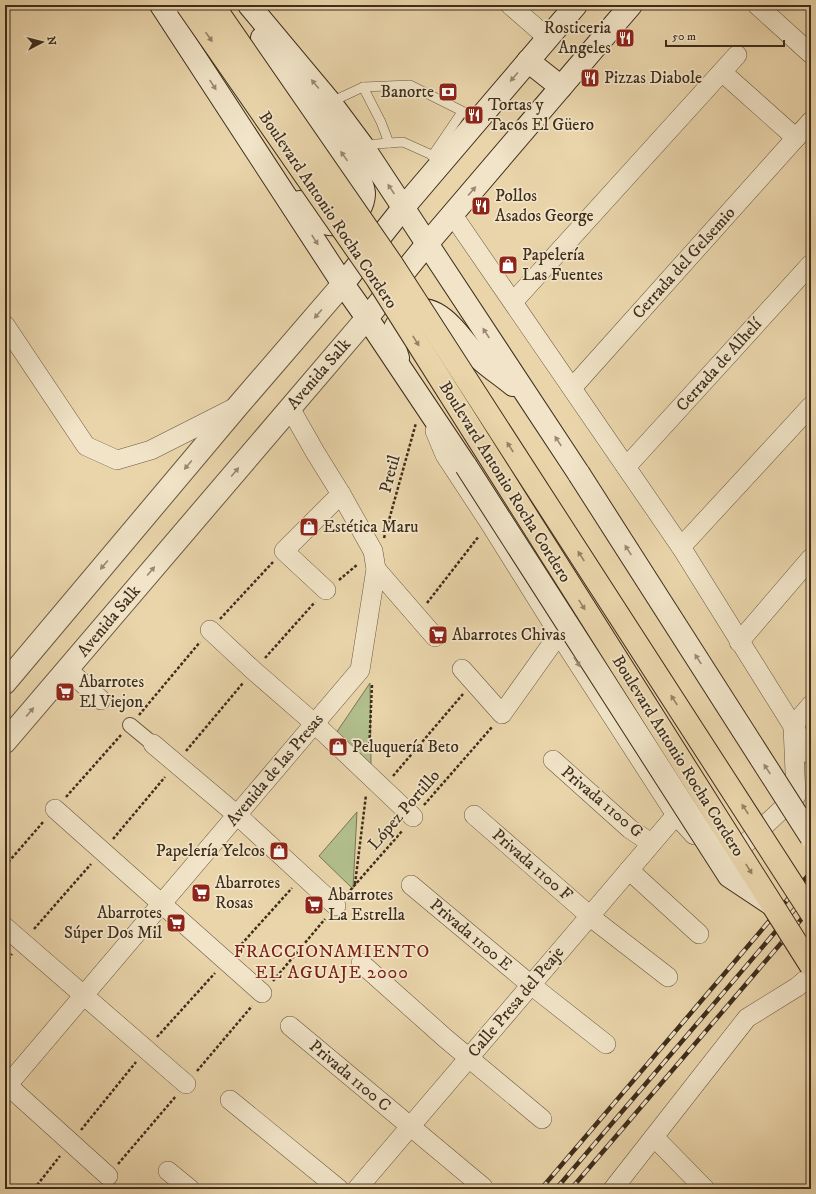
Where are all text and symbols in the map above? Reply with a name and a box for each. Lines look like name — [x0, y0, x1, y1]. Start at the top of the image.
place label: Rosticeria Angeles — [544, 17, 612, 59]
north arrow — [22, 22, 62, 62]
scale bar — [666, 22, 784, 48]
restaurant icon: Rosticeria Angeles — [614, 27, 636, 49]
text: 50 m — [672, 29, 696, 44]
one-way arrow — [205, 32, 213, 42]
text: N — [43, 36, 58, 46]
restaurant icon: Pizzas Diabole — [579, 67, 601, 89]
place label: Pizzas Diabole — [604, 67, 702, 89]
one-way arrow — [510, 72, 519, 82]
one-way arrow — [209, 79, 217, 90]
one-way arrow — [310, 79, 319, 89]
place label: Banorte — [380, 81, 434, 103]
bank icon: Banorte — [437, 81, 459, 103]
place label: Tortas y Tacos El Güero — [488, 94, 594, 136]
restaurant icon: Tortas y Tacos El Güero — [463, 104, 485, 126]
street label: Boulevard Antonio Rocha Cordero — [254, 107, 402, 313]
one-way arrow — [340, 151, 348, 161]
one-way arrow — [387, 184, 395, 194]
one-way arrow — [468, 185, 477, 196]
place label: Pollos Asados George — [495, 185, 594, 227]
restaurant icon: Pollos Asados George — [470, 195, 492, 217]
street label: Cerrada del Gelsemio — [628, 202, 740, 324]
one-way arrow — [311, 234, 318, 246]
place label: Papelería Las Fuentes — [522, 244, 603, 286]
shop icon: Papelería Las Fuentes — [497, 254, 519, 276]
one-way arrow — [313, 308, 322, 319]
street label: Cerrada de Alhelí — [671, 313, 768, 416]
one-way arrow — [482, 328, 490, 338]
street label: Avenida Salk — [282, 333, 356, 414]
one-way arrow — [412, 336, 420, 346]
street label: Boulevard Antonio Rocha Cordero — [434, 377, 576, 587]
one-way arrow — [554, 435, 561, 447]
one-way arrow — [506, 442, 514, 452]
street label: Pretil — [374, 453, 406, 495]
one-way arrow — [183, 460, 192, 471]
one-way arrow — [231, 467, 240, 477]
shop icon: Estética Maru — [298, 516, 320, 538]
place label: Estética Maru — [323, 516, 419, 538]
one-way arrow — [624, 544, 631, 556]
one-way arrow — [577, 551, 585, 561]
one-way arrow — [99, 560, 108, 570]
one-way arrow — [146, 566, 156, 576]
street label: Avenida Salk — [73, 580, 146, 661]
one-way arrow — [579, 599, 586, 611]
supermarket icon: Abarrotes Chivas — [427, 624, 449, 646]
place label: Abarrotes Chivas — [452, 624, 566, 646]
street label: Boulevard Antonio Rocha Cordero — [607, 651, 749, 861]
one-way arrow — [694, 654, 701, 665]
one-way arrow — [573, 657, 581, 667]
place label: Abarrotes El Viejon — [79, 671, 144, 713]
supermarket icon: Abarrotes El Viejon — [54, 681, 76, 703]
one-way arrow — [670, 695, 678, 705]
one-way arrow — [26, 707, 35, 718]
street label: Avenida de las Presas — [222, 709, 329, 831]
shop icon: Peluquería Beto — [327, 736, 349, 758]
place label: Peluquería Beto — [352, 736, 459, 758]
street label: Privada 1100 G — [556, 761, 648, 843]
one-way arrow — [764, 763, 771, 775]
street label: López Portillo — [363, 765, 445, 855]
one-way arrow — [741, 804, 749, 814]
street label: Privada 1100 F — [487, 824, 577, 906]
place label: Papelería Yelcos — [156, 840, 265, 862]
shop icon: Papelería Yelcos — [268, 840, 290, 862]
one-way arrow — [745, 864, 753, 874]
place label: Abarrotes Rosas — [215, 872, 280, 914]
supermarket icon: Abarrotes Rosas — [190, 882, 212, 904]
place label: Abarrotes La Estrella — [328, 884, 406, 926]
supermarket icon: Abarrotes La Estrella — [303, 894, 325, 916]
street label: Privada 1100 E — [425, 894, 517, 976]
place label: Abarrotes Súper Dos Mil — [64, 902, 162, 944]
supermarket icon: Abarrotes Súper Dos Mil — [165, 912, 187, 934]
district label: FRACCIONAMIENTO EL AGUAJE 2000 — [234, 941, 430, 984]
street label: Calle Presa del Peaje — [463, 942, 569, 1062]
street label: Privada 1100 C — [305, 1035, 395, 1117]

